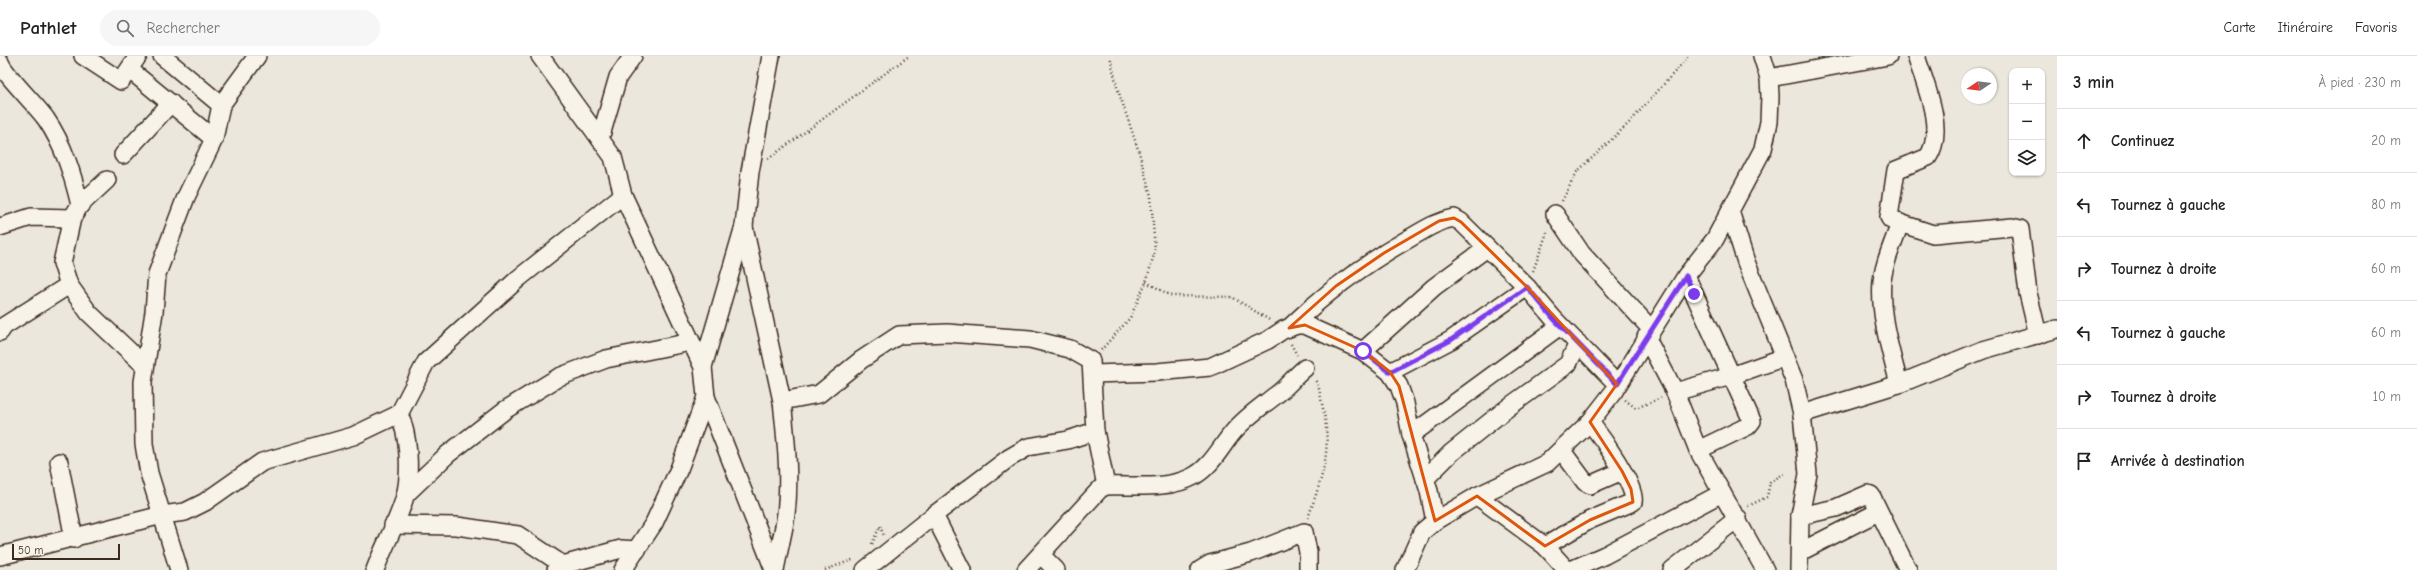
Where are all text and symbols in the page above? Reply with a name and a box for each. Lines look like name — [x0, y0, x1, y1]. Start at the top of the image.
search box — [100, 10, 380, 46]
text: Pathlet — [20, 17, 76, 39]
icon: search — [114, 17, 136, 39]
text: Rechercher — [146, 19, 220, 37]
text: Carte — [2224, 19, 2256, 36]
text: Itinéraire — [2278, 19, 2333, 36]
text: Favoris — [2355, 19, 2397, 36]
north arrow — [1961, 68, 1997, 104]
map controls — [2009, 68, 2045, 176]
button: + — [2009, 68, 2045, 104]
text: 3 min — [2073, 73, 2114, 92]
text: À pied · 230 m — [2318, 75, 2401, 90]
button: − — [2009, 104, 2045, 140]
icon: ahead — [2073, 130, 2095, 152]
text: Continuez — [2111, 132, 2174, 150]
text: 20 m — [2371, 133, 2401, 148]
button: layers — [2009, 140, 2045, 176]
icon: left — [2073, 194, 2095, 216]
text: Tournez à gauche — [2111, 196, 2225, 214]
text: 80 m — [2371, 197, 2401, 212]
icon: right — [2073, 258, 2095, 280]
text: Tournez à droite — [2111, 260, 2216, 278]
text: 60 m — [2371, 261, 2401, 276]
route end — [1685, 285, 1703, 303]
icon: left — [2073, 322, 2095, 344]
text: Tournez à gauche — [2111, 324, 2225, 342]
text: 60 m — [2371, 325, 2401, 340]
route start — [1354, 342, 1372, 360]
icon: right — [2073, 386, 2095, 408]
text: Tournez à droite — [2111, 388, 2216, 406]
text: 10 m — [2373, 389, 2401, 404]
icon: arrive — [2073, 450, 2095, 472]
text: Arrivée à destination — [2111, 452, 2245, 470]
scale bar — [12, 542, 120, 561]
text: 50 m — [18, 544, 43, 557]

